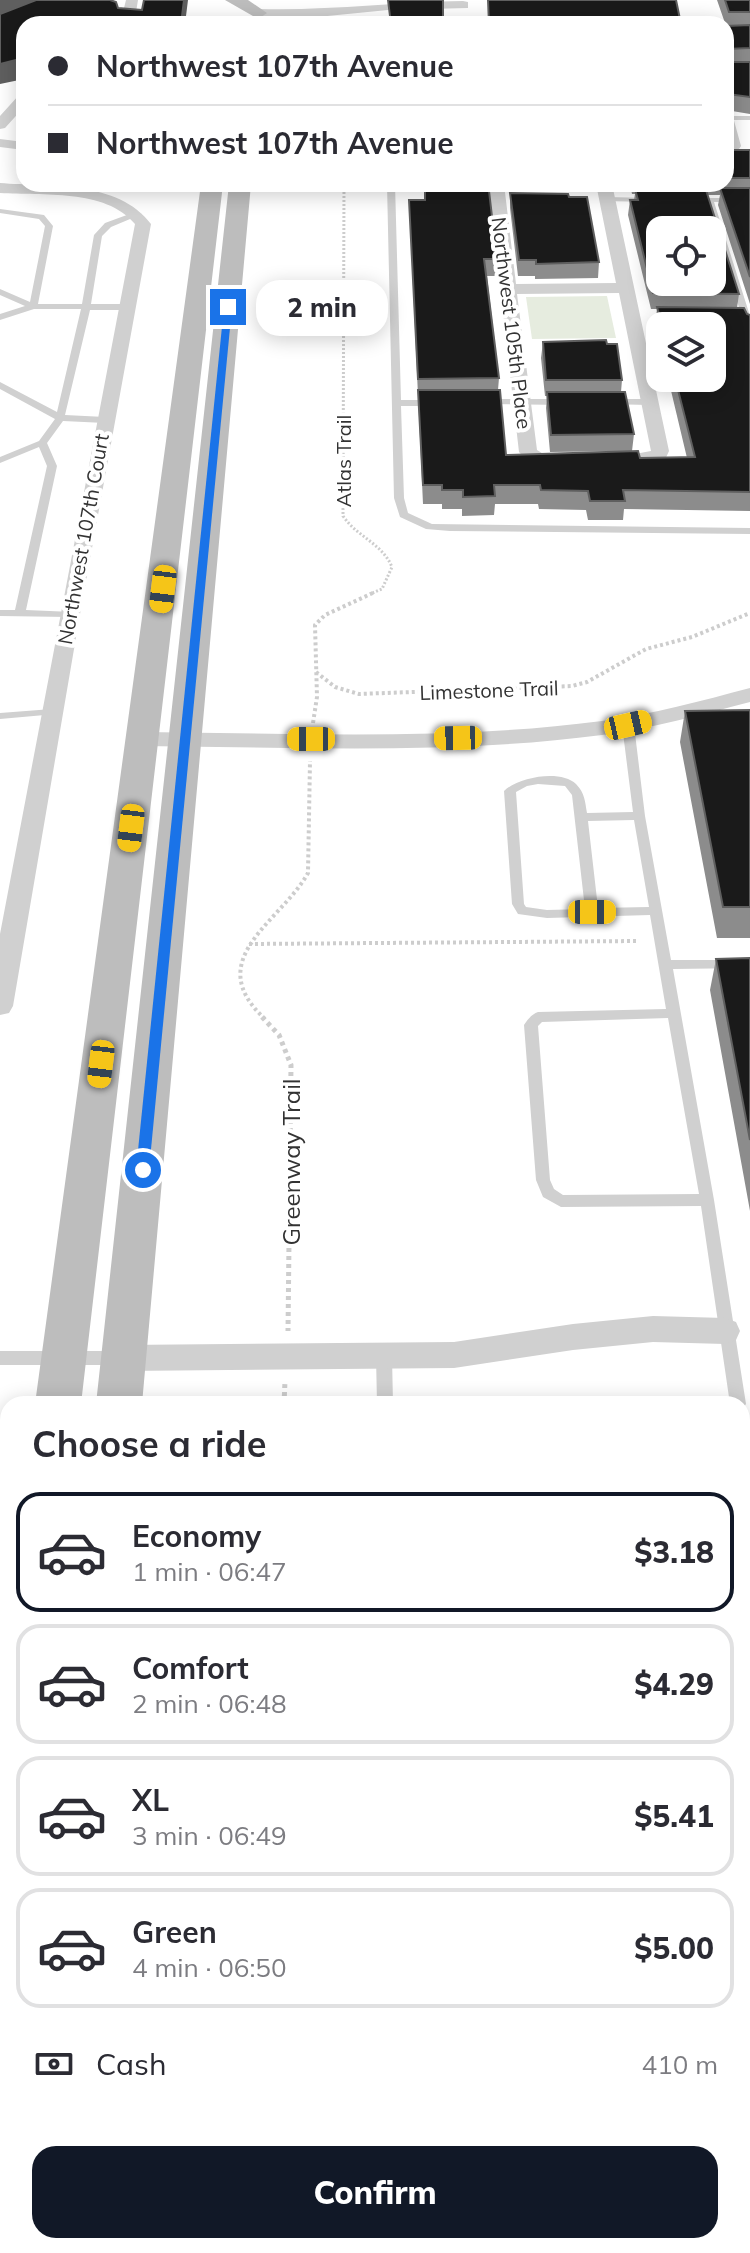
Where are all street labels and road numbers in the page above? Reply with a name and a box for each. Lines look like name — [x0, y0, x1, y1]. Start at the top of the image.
street label: Northwest 105th Place — [487, 216, 537, 430]
street label: Atlas Trail — [331, 415, 356, 507]
street label: Northwest 107th Court — [52, 432, 114, 646]
street label: Limestone Trail — [419, 675, 559, 705]
street label: Greenway Trail — [276, 1078, 306, 1246]

